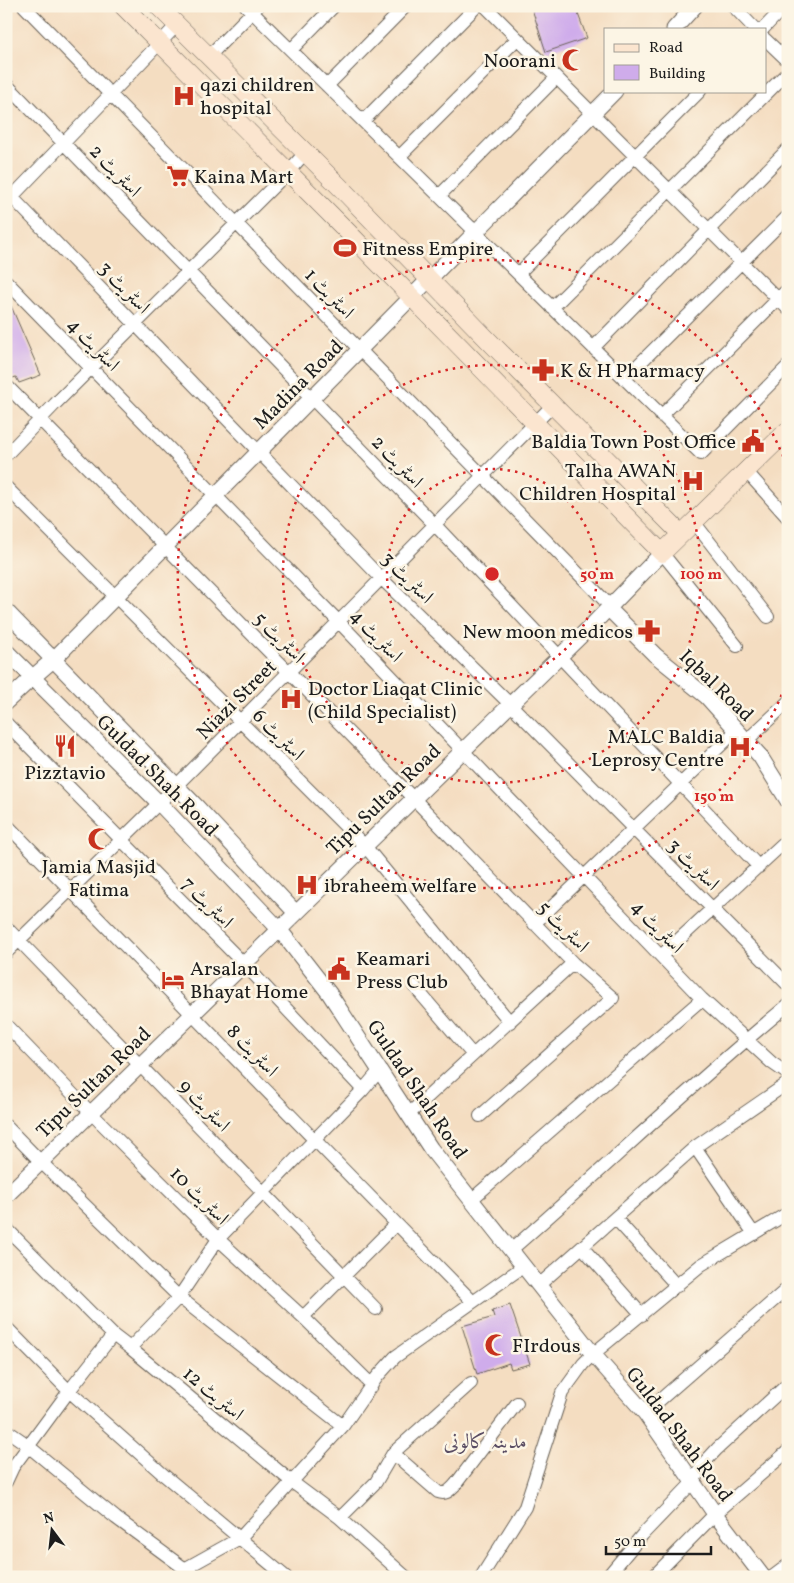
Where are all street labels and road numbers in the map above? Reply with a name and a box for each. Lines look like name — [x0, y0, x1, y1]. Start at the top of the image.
street label: اسٹریٹ 2 — [82, 138, 147, 204]
street label: اسٹریٹ 3 — [91, 256, 156, 321]
street label: اسٹریٹ 1 — [297, 263, 360, 326]
street label: اسٹریٹ 4 — [60, 312, 125, 379]
street label: Madina Road — [248, 334, 351, 437]
street label: اسٹریٹ 2 — [364, 429, 429, 495]
street label: اسٹریٹ 3 — [374, 546, 439, 611]
street label: اسٹریٹ 4 — [343, 603, 408, 670]
street label: اسٹریٹ 5 — [246, 606, 311, 671]
street label: Iqbal Road — [672, 644, 759, 729]
street label: Niazi Street — [191, 654, 284, 747]
street label: اسٹریٹ 6 — [245, 703, 310, 768]
street label: Guldad Shah Road — [89, 709, 224, 844]
street label: Tipu Sultan Road — [321, 738, 448, 863]
street label: اسٹریٹ 3 — [660, 833, 725, 898]
street label: اسٹریٹ 7 — [174, 871, 239, 936]
street label: اسٹریٹ 4 — [624, 894, 689, 961]
street label: اسٹریٹ 5 — [530, 895, 595, 960]
street label: Guldad Shah Road — [359, 1015, 473, 1165]
street label: اسٹریٹ 8 — [219, 1019, 284, 1084]
street label: Tipu Sultan Road — [31, 1021, 158, 1146]
street label: اسٹریٹ 9 — [171, 1074, 236, 1139]
street label: اسٹریٹ 10 — [163, 1161, 234, 1232]
street label: اسٹریٹ 12 — [176, 1361, 249, 1428]
street label: Guldad Shah Road — [618, 1362, 738, 1508]

